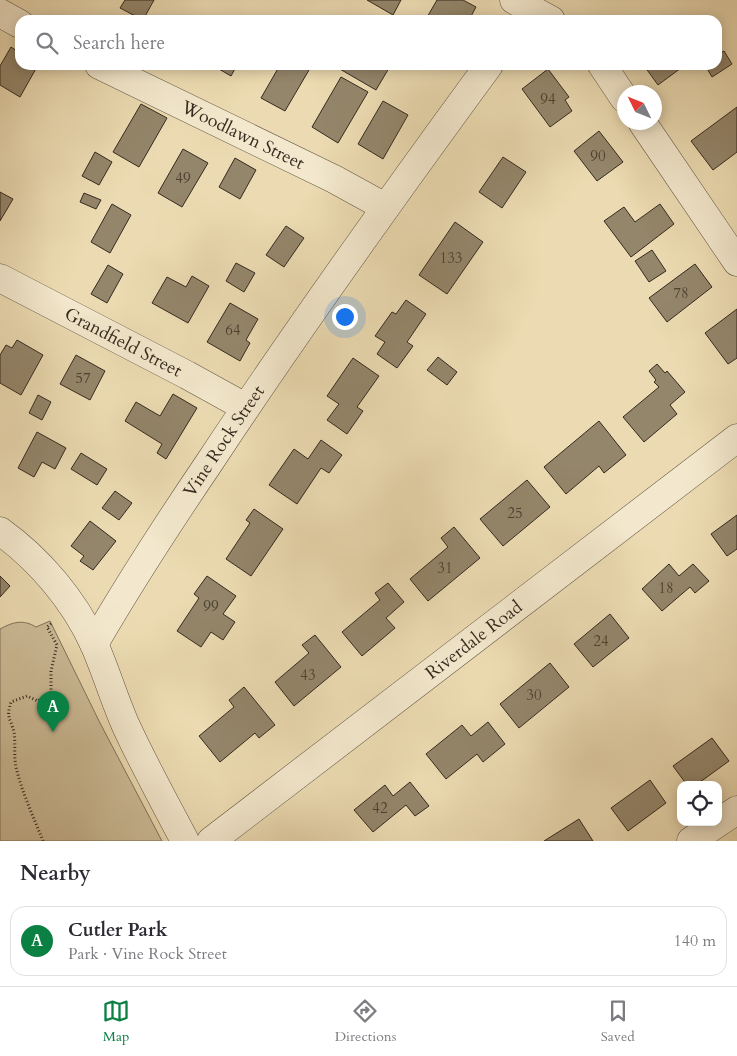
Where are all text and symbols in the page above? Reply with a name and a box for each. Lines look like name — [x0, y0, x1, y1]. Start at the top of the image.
search box — [15, 15, 722, 70]
icon: search — [33, 29, 61, 57]
text: Search here — [73, 30, 165, 56]
north arrow — [617, 85, 662, 130]
house number: 94 — [540, 89, 556, 109]
street label: Woodlawn Street — [176, 94, 309, 176]
house number: 90 — [590, 146, 606, 166]
house number: 49 — [175, 168, 191, 188]
house number: 133 — [439, 248, 463, 268]
house number: 78 — [673, 283, 689, 303]
street label: Grandfield Street — [60, 302, 187, 383]
your location — [332, 304, 358, 330]
house number: 64 — [225, 320, 241, 340]
house number: 57 — [75, 368, 91, 388]
street label: Vine Rock Street — [178, 380, 271, 502]
house number: 25 — [507, 503, 523, 523]
house number: 31 — [437, 558, 453, 578]
house number: 18 — [658, 578, 674, 598]
street label: Riverdale Road — [420, 595, 528, 685]
house number: 99 — [203, 596, 219, 616]
house number: 24 — [593, 631, 609, 651]
house number: 43 — [300, 665, 316, 685]
house number: 30 — [526, 685, 542, 705]
pin: A — [37, 691, 69, 732]
map controls — [677, 781, 722, 826]
button: locate — [677, 781, 722, 826]
house number: 42 — [372, 798, 388, 818]
text: Nearby — [20, 859, 91, 888]
text: Cutler Park — [68, 917, 168, 943]
text: A — [31, 930, 43, 952]
text: 140 m — [674, 930, 716, 952]
text: Park · Vine Rock Street — [68, 943, 227, 965]
tab: Map — [102, 997, 130, 1046]
tab: Directions — [335, 997, 396, 1046]
tab: Saved — [601, 997, 635, 1046]

